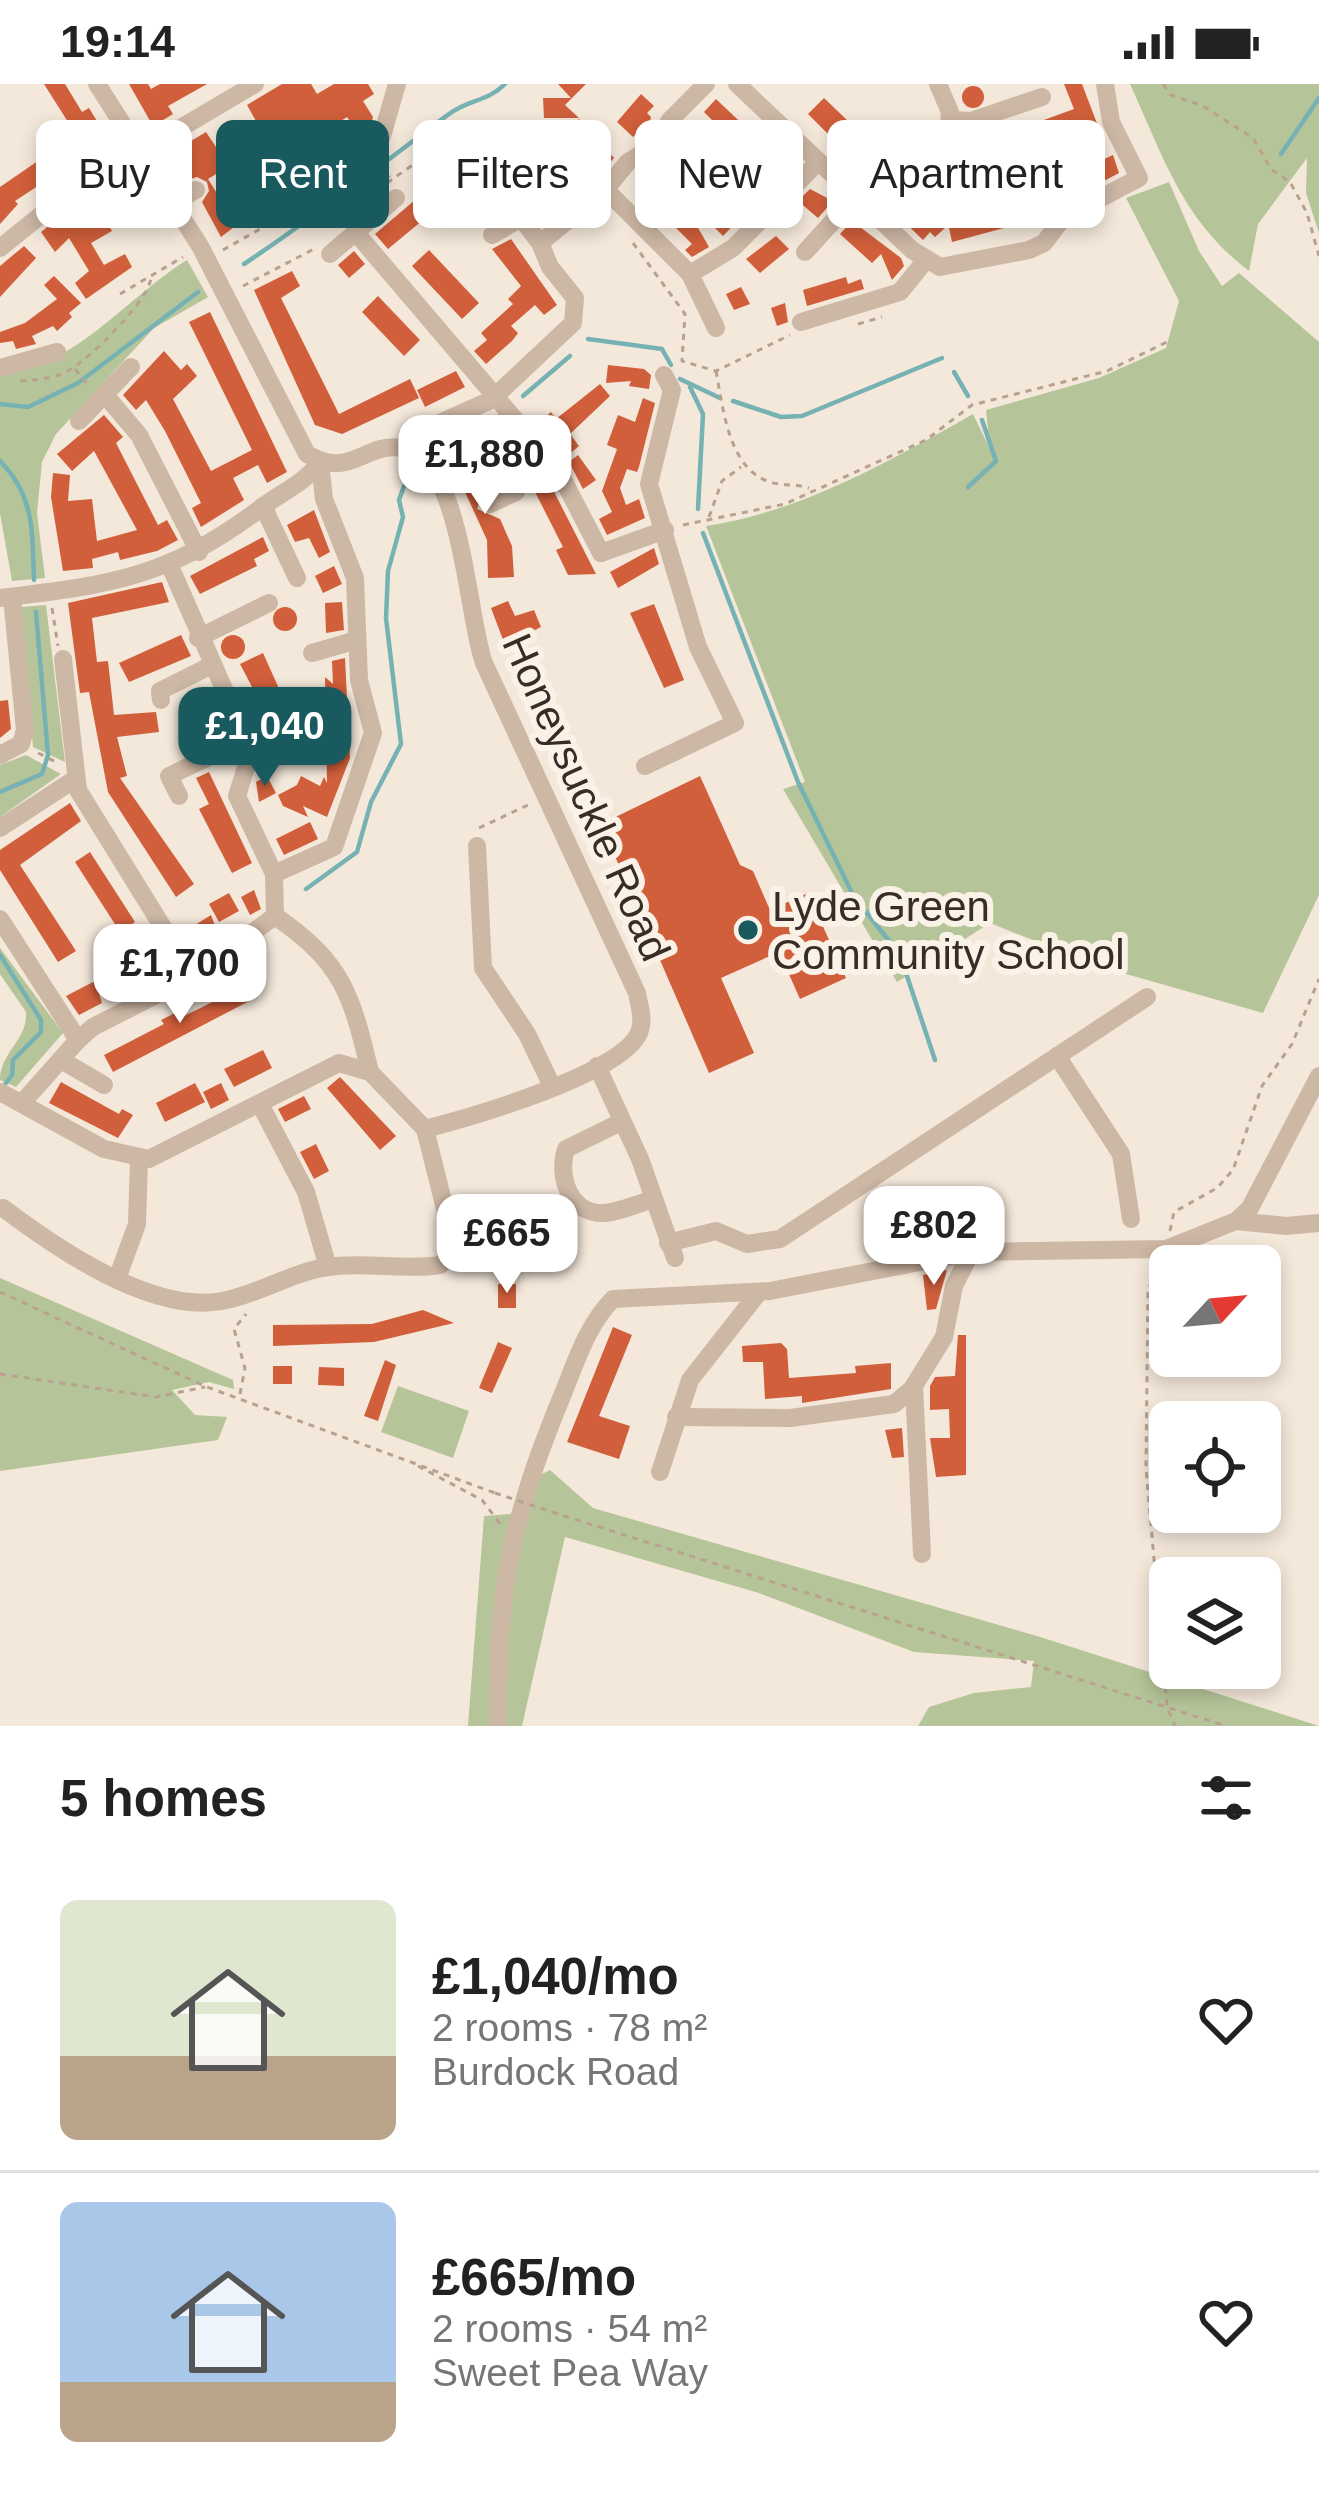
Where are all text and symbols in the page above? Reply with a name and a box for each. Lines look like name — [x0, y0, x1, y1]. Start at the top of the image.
text: 19:14 — [60, 16, 175, 67]
chip: Buy — [36, 120, 192, 228]
chip: Rent — [216, 120, 389, 228]
chip: Filters — [413, 120, 611, 228]
chip: New — [635, 120, 803, 228]
chip: Apartment — [827, 120, 1105, 228]
pin: £1,880 — [387, 415, 583, 517]
text: £1,880 — [425, 432, 545, 475]
street label: Honeysuckle Road — [493, 627, 680, 968]
pin: £1,040 — [167, 687, 363, 789]
text: £1,040 — [205, 704, 325, 747]
place label: Lyde Green Community School — [772, 883, 1124, 978]
marker: Lyde Green Community School — [735, 917, 761, 943]
pin: £1,700 — [82, 924, 278, 1026]
text: £1,700 — [120, 941, 240, 984]
pin: £802 — [863, 1186, 1005, 1288]
pin: £665 — [436, 1194, 578, 1296]
text: £802 — [891, 1203, 977, 1246]
text: £665 — [464, 1211, 550, 1254]
north arrow — [1149, 1245, 1281, 1377]
map controls — [1149, 1245, 1281, 1689]
button: locate — [1149, 1401, 1281, 1533]
button: layers — [1149, 1557, 1281, 1689]
icon: filters — [1193, 1765, 1259, 1831]
text: 5 homes — [60, 1770, 267, 1827]
icon: home — [156, 1948, 300, 2092]
text: £1,040/mo — [432, 1948, 679, 2005]
icon: heart — [1193, 1987, 1259, 2053]
text: 2 rooms · 78 m² — [432, 2006, 707, 2049]
text: Burdock Road — [432, 2050, 679, 2093]
text: £665/mo — [432, 2249, 636, 2306]
icon: home — [156, 2250, 300, 2394]
icon: heart — [1193, 2289, 1259, 2355]
text: 2 rooms · 54 m² — [432, 2307, 707, 2350]
text: Sweet Pea Way — [432, 2351, 708, 2394]

